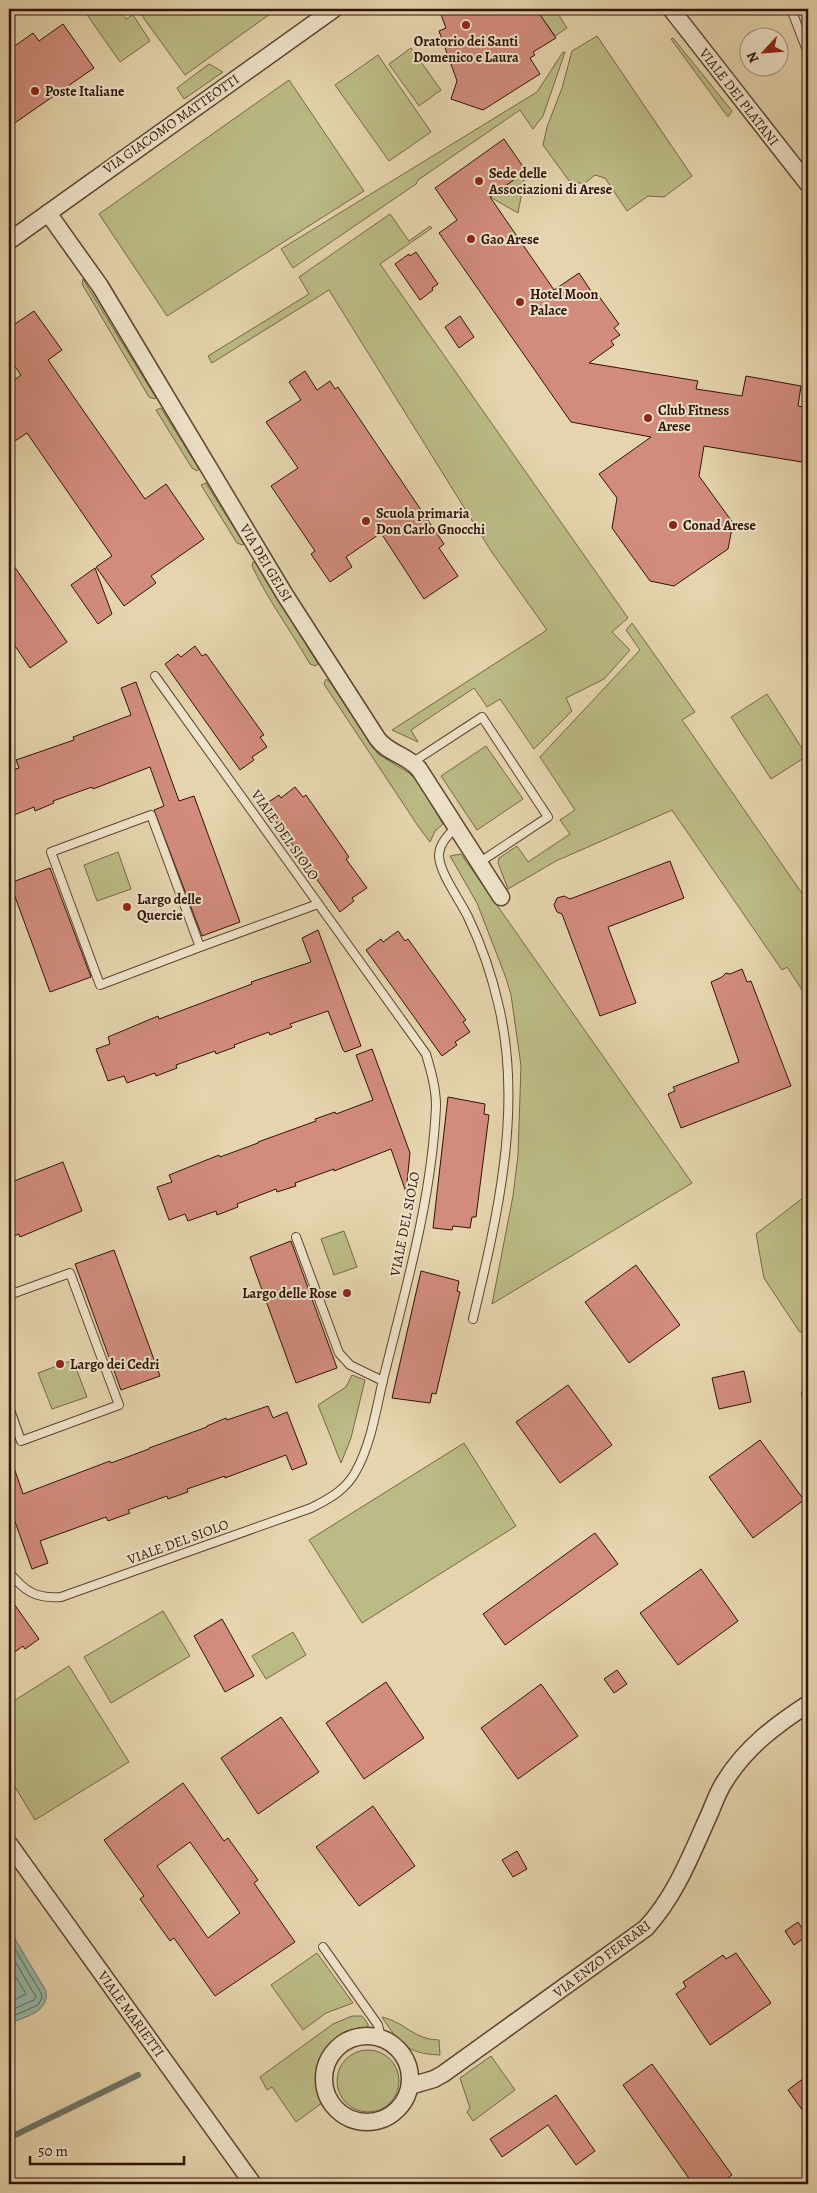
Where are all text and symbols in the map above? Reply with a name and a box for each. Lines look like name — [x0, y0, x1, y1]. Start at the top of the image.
marker: Oratorio dei Santi Domenico e Laura — [460, 19, 472, 31]
north arrow — [740, 28, 790, 78]
place label: Oratorio dei Santi Domenico e Laura — [413, 32, 519, 67]
street label: VIALE DEI PLATANI — [696, 45, 782, 149]
street label: VIA GIACOMO MATTEOTTI — [98, 70, 243, 179]
place label: Poste Italiane — [45, 82, 125, 101]
marker: Poste Italiane — [29, 85, 41, 97]
place label: Sede delle Associazioni di Arese — [488, 164, 613, 199]
marker: Sede delle Associazioni di Arese — [473, 175, 485, 187]
place label: Gao Arese — [481, 230, 540, 249]
marker: Gao Arese — [465, 233, 477, 245]
place label: Hotel Moon Palace — [530, 285, 599, 320]
marker: Hotel Moon Palace — [514, 296, 526, 308]
place label: Club Fitness Arese — [657, 401, 730, 436]
marker: Club Fitness Arese — [642, 412, 654, 424]
place label: Scuola primaria Don Carlo Gnocchi — [376, 504, 485, 539]
marker: Scuola primaria Don Carlo Gnocchi — [360, 515, 372, 527]
place label: Conad Arese — [683, 516, 756, 535]
marker: Conad Arese — [667, 519, 679, 531]
street label: VIA DEI GELSI — [235, 520, 297, 605]
street label: VIALE DEL SIOLO — [246, 785, 323, 884]
place label: Largo delle Quercie — [137, 890, 202, 925]
marker: Largo delle Quercie — [121, 901, 133, 913]
street label: VIALE DEL SIOLO — [385, 1170, 425, 1279]
place label: Largo delle Rose — [242, 1284, 338, 1303]
marker: Largo delle Rose — [341, 1287, 353, 1299]
place label: Largo dei Cedri — [70, 1355, 159, 1374]
marker: Largo dei Cedri — [54, 1358, 66, 1370]
street label: VIALE DEL SIOLO — [124, 1515, 232, 1569]
street label: VIA ENZO FERRARI — [549, 1916, 655, 2003]
street label: VIALE MARIETTI — [93, 1966, 169, 2061]
scale bar — [30, 2133, 184, 2165]
text: 50 m — [38, 2141, 68, 2161]

